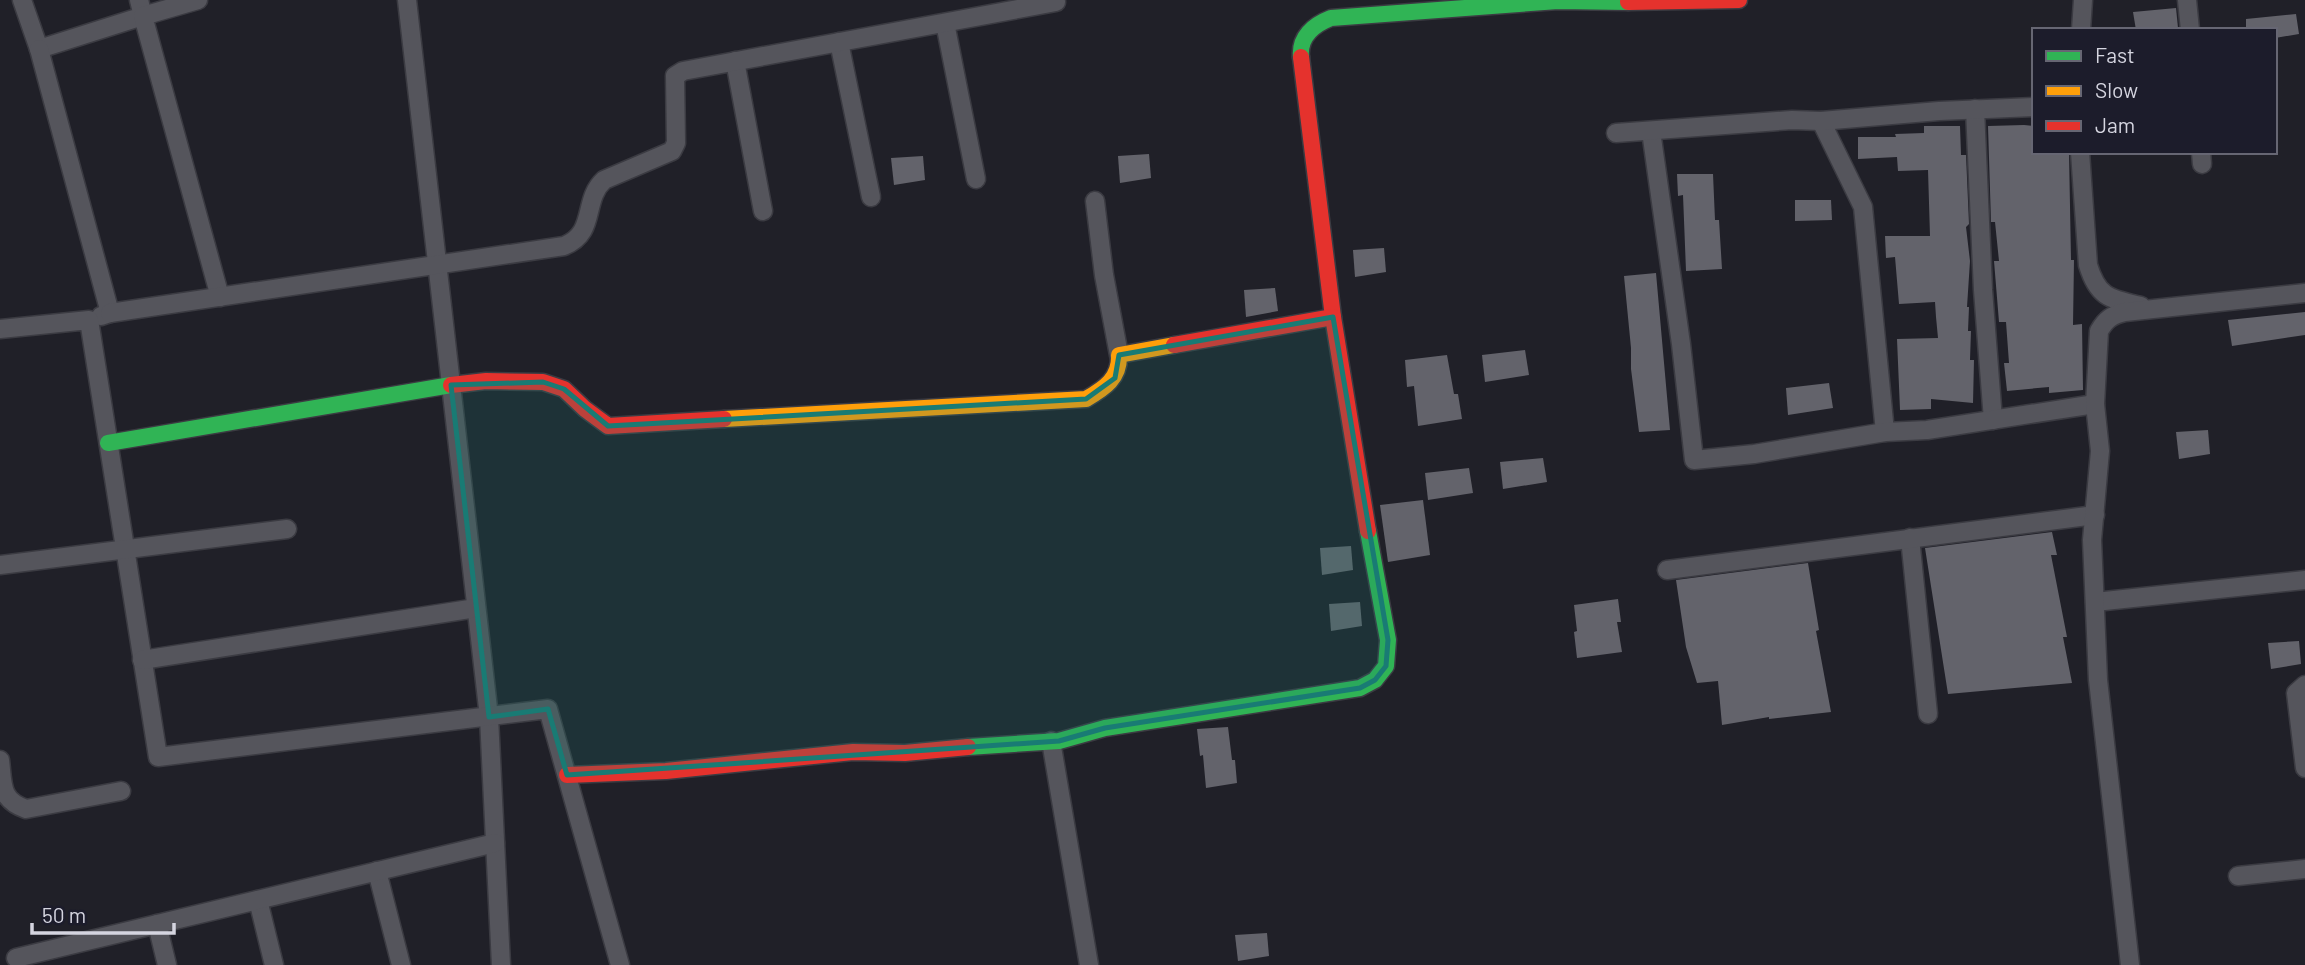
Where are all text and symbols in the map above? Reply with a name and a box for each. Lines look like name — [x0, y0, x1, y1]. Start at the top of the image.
legend — [2032, 28, 2277, 154]
text: Fast — [2095, 42, 2135, 67]
text: Slow — [2095, 77, 2138, 102]
text: Jam — [2095, 112, 2135, 137]
scale bar — [32, 892, 173, 936]
text: 50 m — [42, 902, 86, 927]

